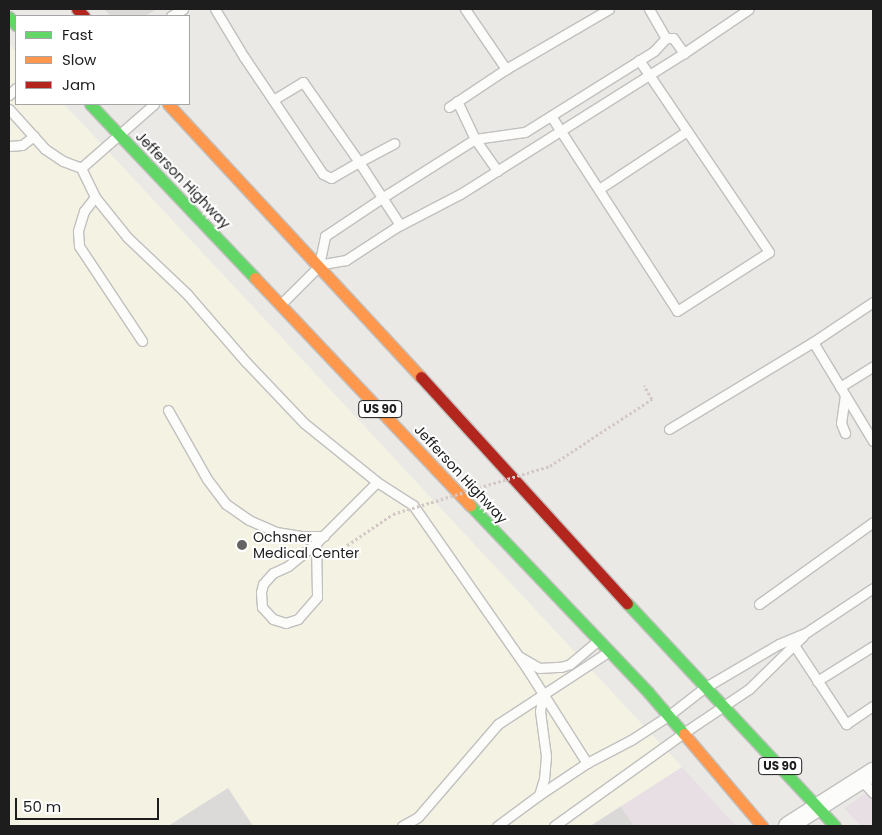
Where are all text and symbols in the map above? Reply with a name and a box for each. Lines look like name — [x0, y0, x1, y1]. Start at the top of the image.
legend — [15, 15, 190, 105]
text: Fast — [62, 24, 93, 45]
text: Slow — [62, 49, 96, 70]
text: Jam — [62, 74, 96, 95]
street label: Jefferson Highway — [132, 128, 234, 232]
road number: US 90 — [358, 399, 402, 418]
street label: Jefferson Highway — [411, 421, 511, 527]
place label: Ochsner Medical Center — [253, 529, 359, 562]
marker: Ochsner Medical Center — [235, 538, 249, 552]
road number: US 90 — [758, 756, 802, 776]
scale bar — [18, 788, 161, 820]
text: 50 m — [23, 796, 61, 817]

